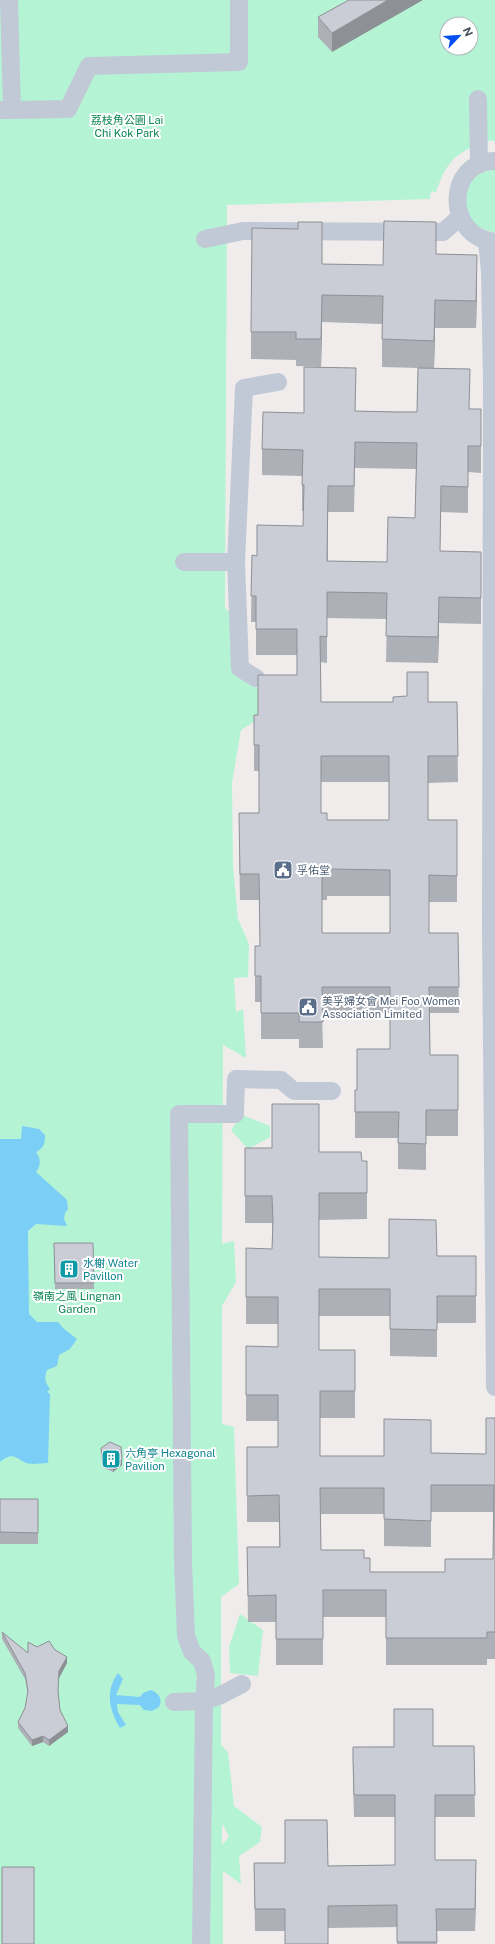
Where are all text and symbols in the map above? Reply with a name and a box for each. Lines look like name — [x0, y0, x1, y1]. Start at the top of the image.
north arrow — [439, 16, 479, 56]
text: N — [461, 25, 475, 38]
park label: 荔枝角公園 Lai Chi Kok Park — [91, 114, 163, 139]
public building icon: 孚佑堂 — [272, 859, 294, 881]
place label: 孚佑堂 — [297, 864, 330, 876]
place label: 美孚婦女會 Mei Foo Women Association Limited — [322, 995, 460, 1020]
public building icon: 美孚婦女會 Mei Foo Women Association Limited — [297, 996, 319, 1018]
place label: 水榭 Water Pavillon — [83, 1257, 138, 1282]
building icon: 水榭 Water Pavillon — [58, 1258, 80, 1280]
park label: 嶺南之風 Lingnan Garden — [33, 1290, 121, 1315]
place label: 六角亭 Hexagonal Pavilion — [125, 1447, 216, 1472]
building icon: 六角亭 Hexagonal Pavilion — [100, 1448, 122, 1470]

